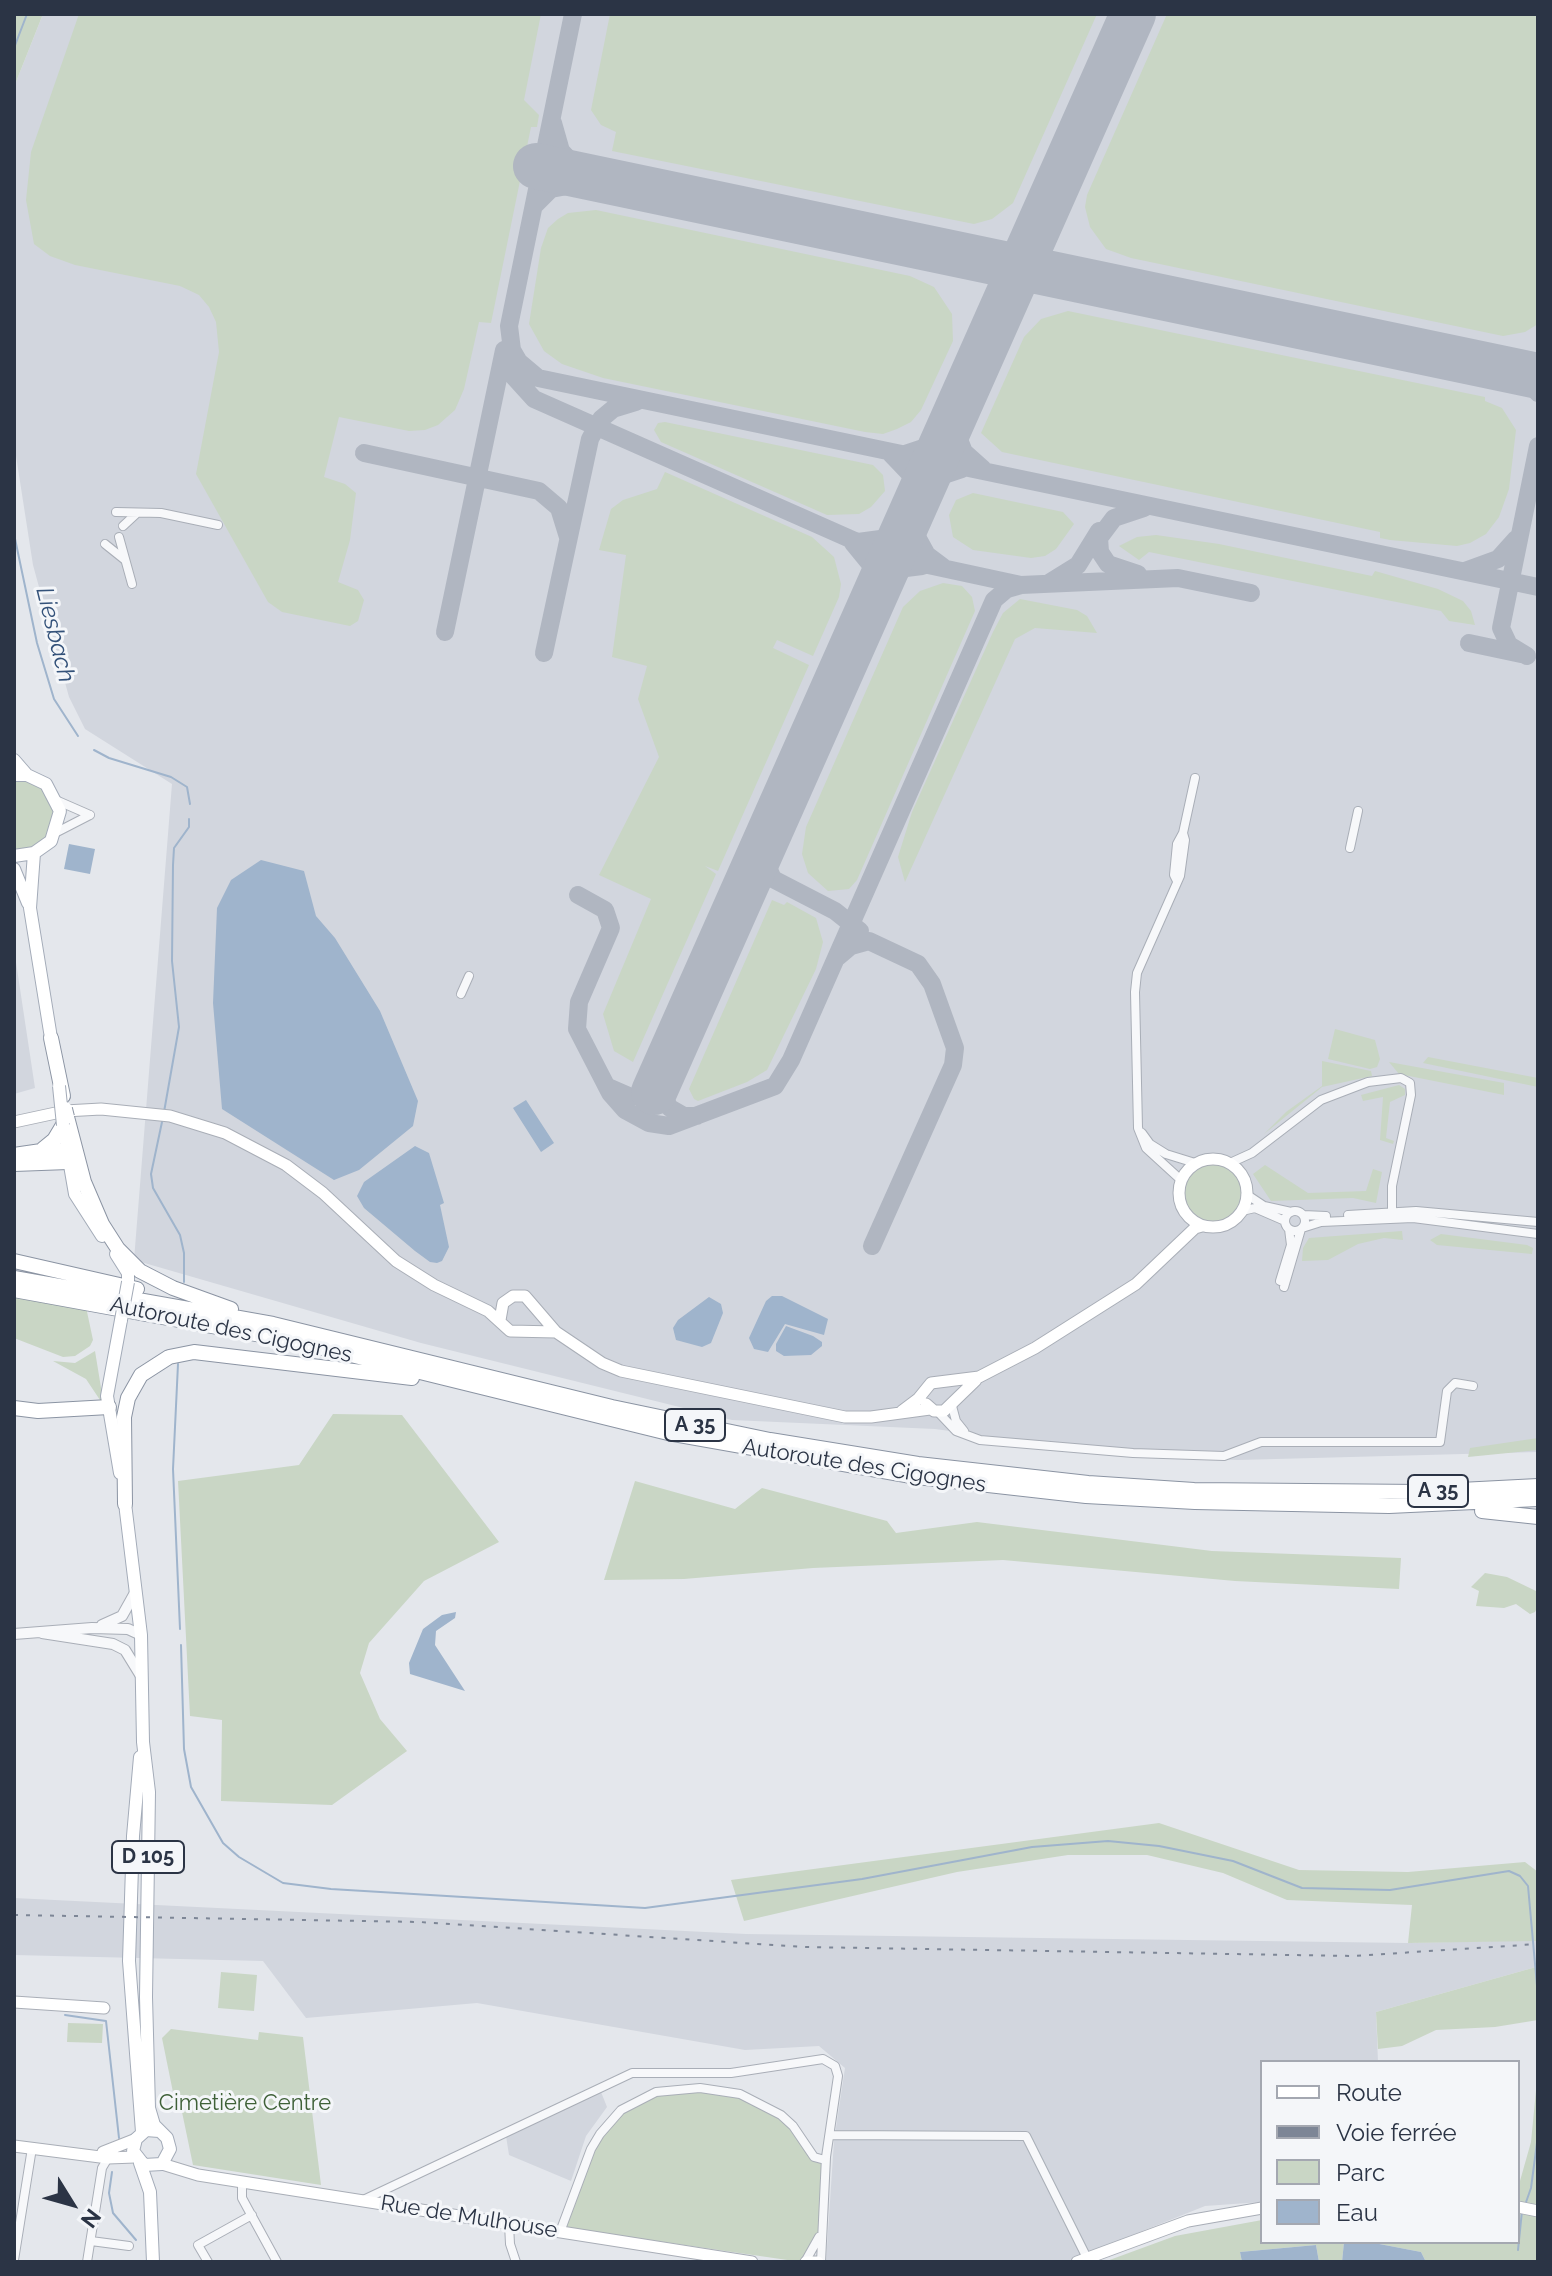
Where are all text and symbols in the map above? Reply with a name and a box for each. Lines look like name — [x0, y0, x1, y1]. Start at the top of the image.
water label: Liesbach — [29, 584, 81, 686]
street label: Autoroute des Cigognes — [108, 1291, 354, 1369]
road number: A 35 — [665, 1409, 725, 1441]
street label: Autoroute des Cigognes — [740, 1434, 988, 1498]
road number: A 35 — [1408, 1475, 1468, 1507]
road number: D 105 — [112, 1841, 184, 1873]
legend — [1260, 2060, 1520, 2244]
text: Route — [1336, 2078, 1402, 2107]
park label: Cimetière Centre — [159, 2090, 331, 2116]
text: Voie ferrée — [1336, 2118, 1457, 2147]
text: Parc — [1336, 2158, 1385, 2187]
north arrow — [32, 2164, 112, 2244]
street label: Rue de Mulhouse — [379, 2190, 559, 2244]
text: Eau — [1336, 2198, 1378, 2227]
text: N — [76, 2204, 107, 2233]

